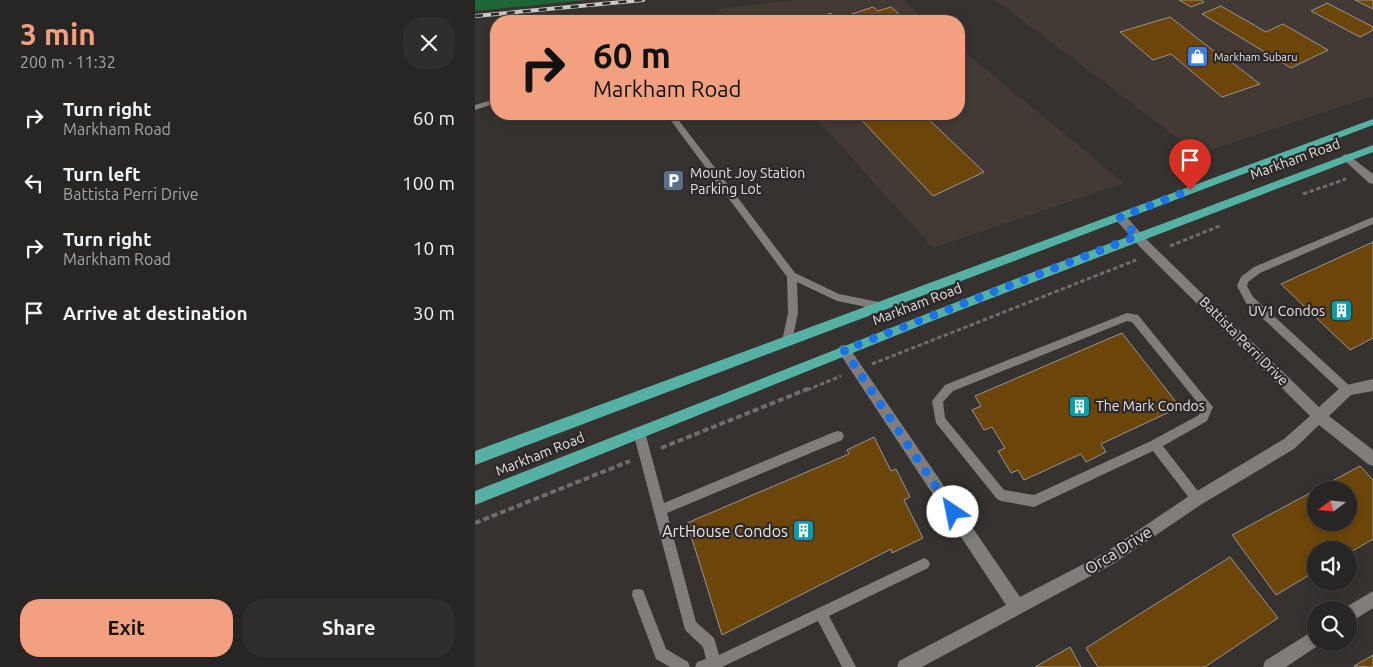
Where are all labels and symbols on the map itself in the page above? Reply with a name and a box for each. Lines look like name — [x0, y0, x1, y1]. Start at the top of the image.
shop icon: Markham Subaru — [1186, 45, 1210, 69]
place label: Markham Subaru — [1214, 51, 1297, 63]
street label: Markham Road — [1248, 135, 1342, 183]
pin — [1169, 139, 1211, 190]
place label: Mount Joy Station Parking Lot — [690, 165, 805, 197]
parking icon: Mount Joy Station Parking Lot — [662, 169, 686, 193]
street label: Markham Road — [870, 280, 964, 328]
street label: Battista Perri Drive — [1196, 293, 1292, 389]
building icon: UV1 Condos — [1329, 299, 1353, 323]
place label: UV1 Condos — [1248, 303, 1325, 319]
building icon: The Mark Condos — [1068, 394, 1092, 418]
place label: The Mark Condos — [1096, 398, 1205, 414]
street label: Markham Road — [493, 429, 587, 479]
north arrow — [1307, 481, 1357, 531]
position arrow — [926, 485, 978, 537]
building icon: ArtHouse Condos — [792, 519, 816, 543]
place label: ArtHouse Condos — [662, 522, 788, 540]
street label: Orca Drive — [1081, 522, 1155, 578]

